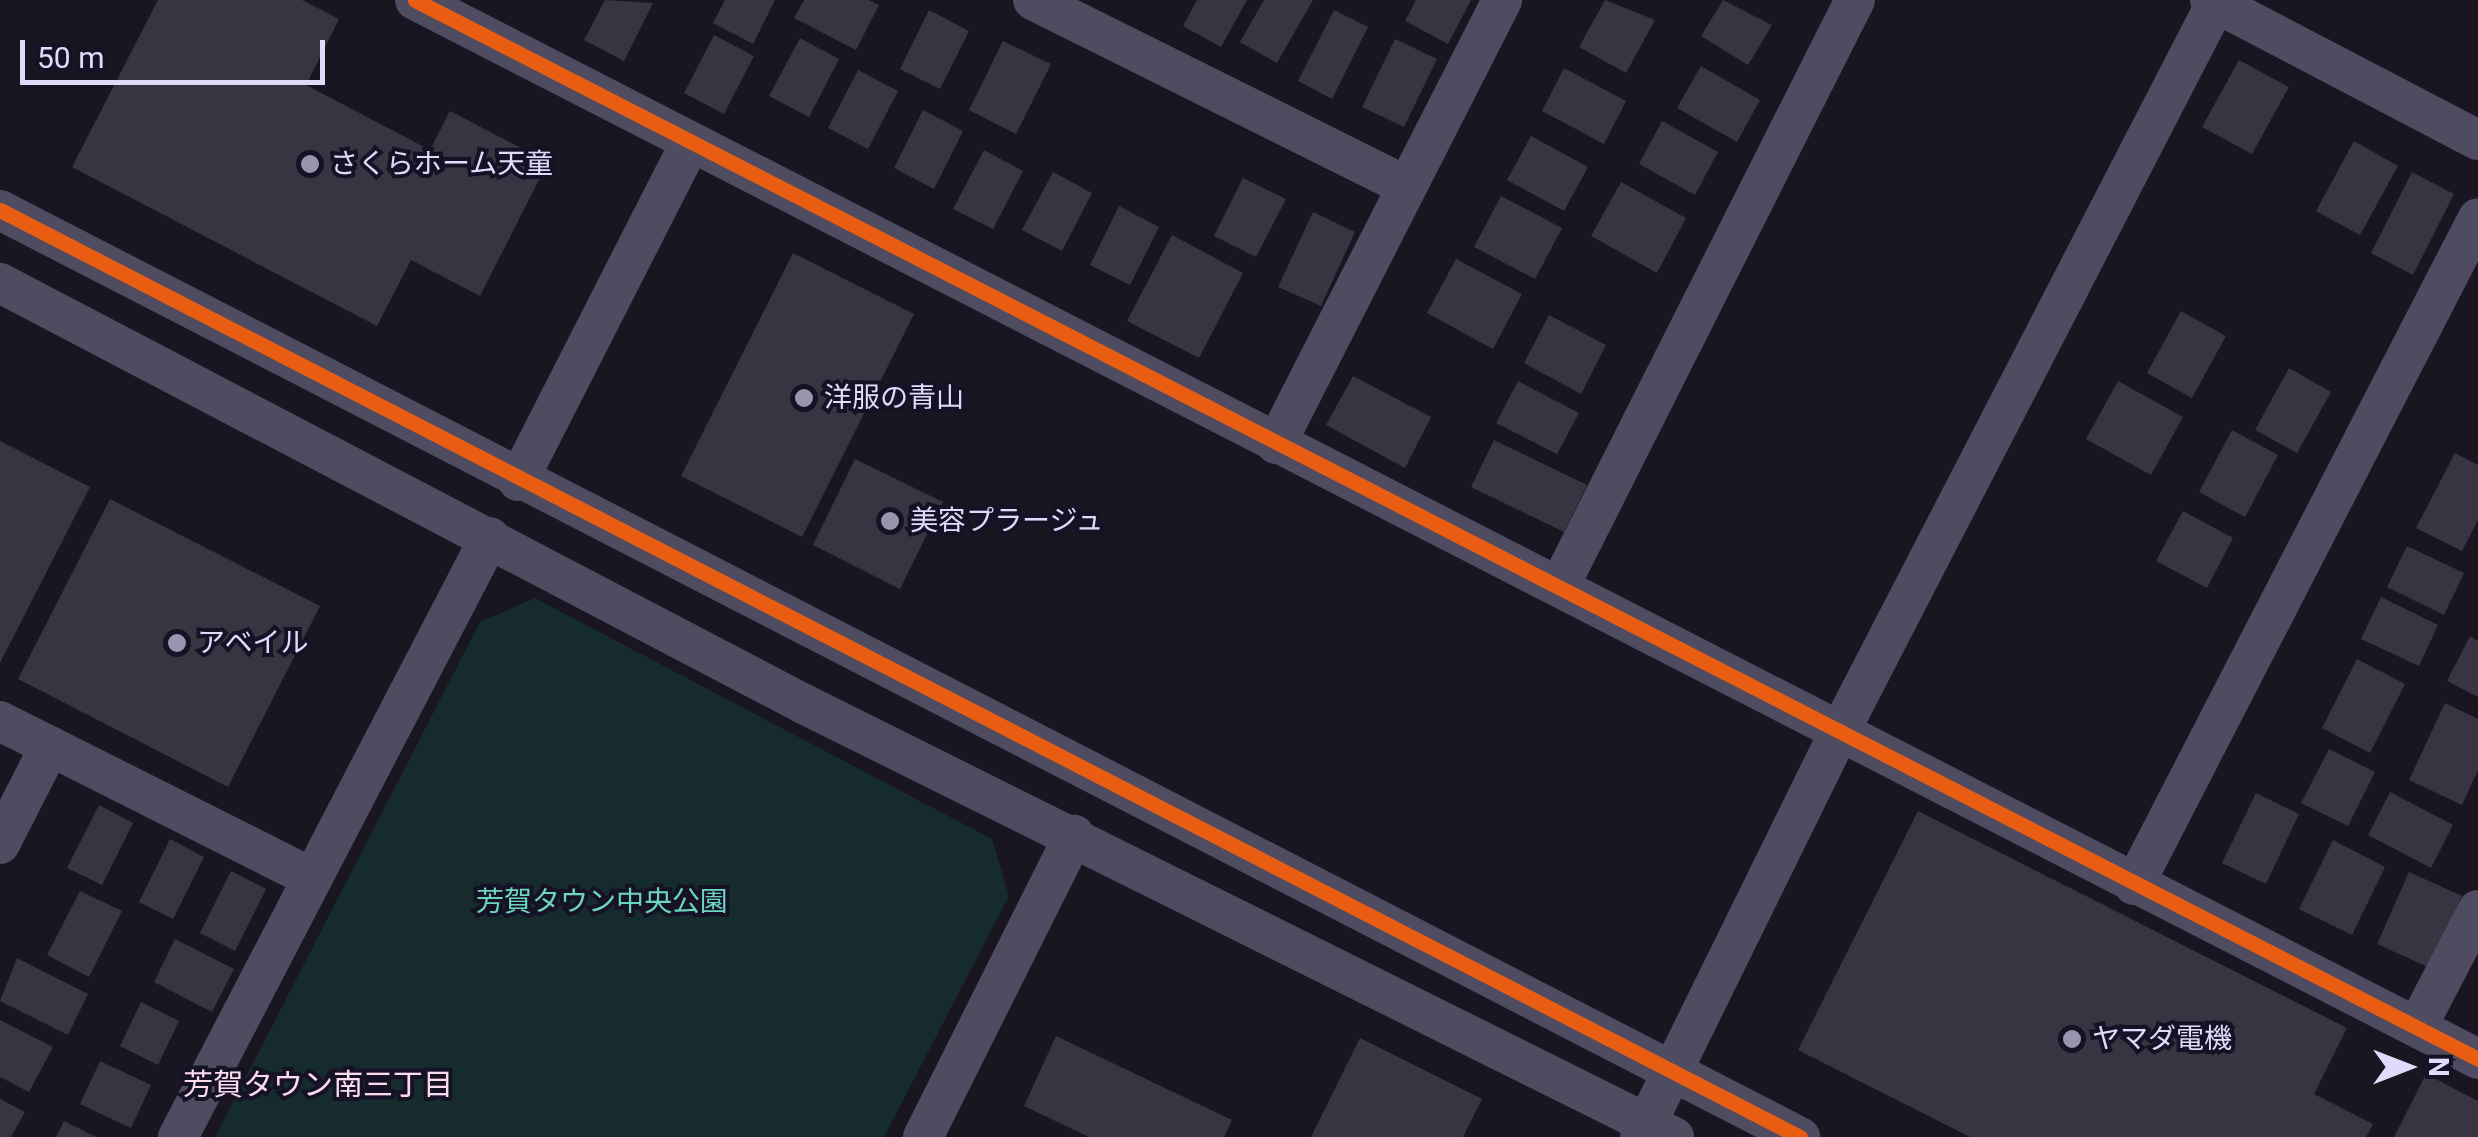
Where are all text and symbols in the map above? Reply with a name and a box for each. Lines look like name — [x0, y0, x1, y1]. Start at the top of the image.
scale bar — [25, 20, 330, 82]
text: 50 m — [37, 40, 104, 75]
place label: さくらホーム天童 — [330, 147, 554, 181]
marker: さくらホーム天童 — [299, 153, 321, 175]
place label: 洋服の青山 — [824, 381, 964, 415]
marker: 洋服の青山 — [793, 387, 815, 409]
place label: 美容プラージュ — [910, 504, 1106, 538]
marker: 美容プラージュ — [879, 510, 901, 532]
place label: アベイル — [197, 626, 309, 660]
marker: アベイル — [166, 632, 188, 654]
park label: 芳賀タウン中央公園 — [476, 885, 728, 919]
north arrow — [2358, 1017, 2458, 1117]
place label: ヤマダ電機 — [2092, 1022, 2232, 1056]
marker: ヤマダ電機 — [2061, 1028, 2083, 1050]
text: N — [2422, 1057, 2455, 1077]
district label: 芳賀タウン南三丁目 — [183, 1067, 453, 1103]

